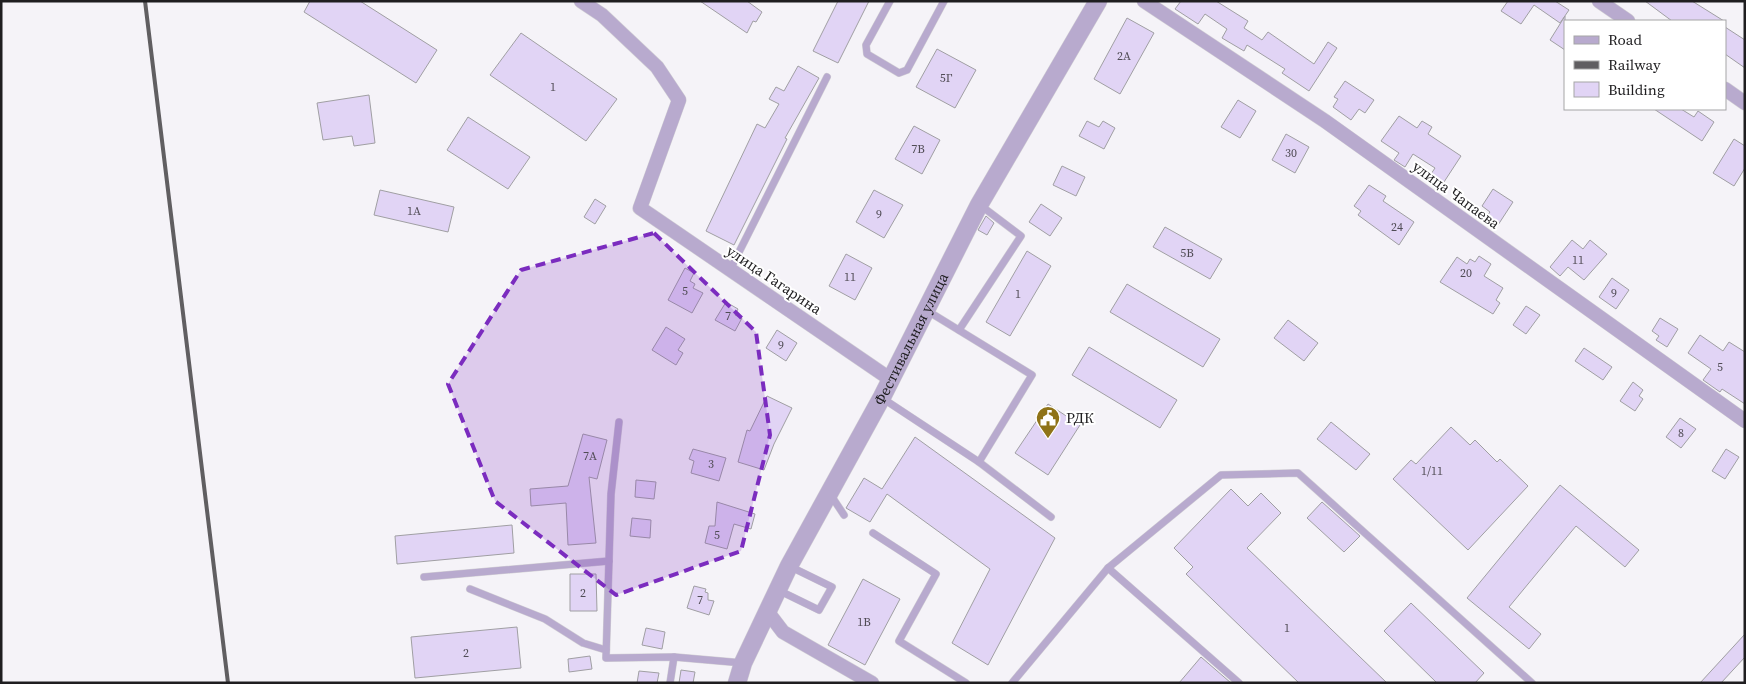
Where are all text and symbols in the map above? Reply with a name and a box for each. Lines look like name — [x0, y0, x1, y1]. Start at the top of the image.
legend — [1564, 20, 1726, 110]
text: Road — [1608, 29, 1642, 50]
house number: 2А — [1117, 48, 1131, 64]
text: Railway — [1608, 54, 1661, 75]
house number: 5Г — [940, 70, 953, 86]
house number: 1 — [550, 79, 556, 95]
text: Building — [1608, 79, 1665, 100]
house number: 7В — [911, 141, 925, 157]
house number: 30 — [1285, 145, 1297, 161]
street label: улица Чапаева — [1408, 156, 1505, 234]
house number: 1А — [407, 203, 421, 219]
house number: 9 — [876, 206, 882, 222]
house number: 24 — [1391, 219, 1403, 235]
street label: улица Гагарина — [723, 240, 826, 319]
house number: 5В — [1180, 245, 1194, 261]
house number: 11 — [1572, 252, 1584, 268]
house number: 20 — [1460, 265, 1472, 281]
house number: 11 — [844, 269, 856, 285]
street label: Фестивальная улица — [868, 269, 953, 409]
house number: 5 — [682, 283, 688, 299]
house number: 9 — [1611, 285, 1617, 301]
house number: 1 — [1015, 286, 1021, 302]
house number: 7 — [725, 308, 731, 324]
house number: 9 — [778, 337, 784, 353]
house number: 5 — [1717, 359, 1723, 375]
public building icon: РДК — [1035, 405, 1061, 439]
place label: РДК — [1066, 407, 1094, 428]
house number: 8 — [1678, 425, 1684, 441]
house number: 7А — [583, 448, 597, 464]
house number: 3 — [708, 456, 714, 472]
house number: 1/11 — [1421, 463, 1443, 479]
house number: 5 — [714, 527, 720, 543]
house number: 2 — [580, 585, 586, 601]
house number: 7 — [697, 592, 703, 608]
house number: 1В — [857, 614, 871, 630]
house number: 1 — [1284, 620, 1290, 636]
house number: 2 — [463, 645, 469, 661]

